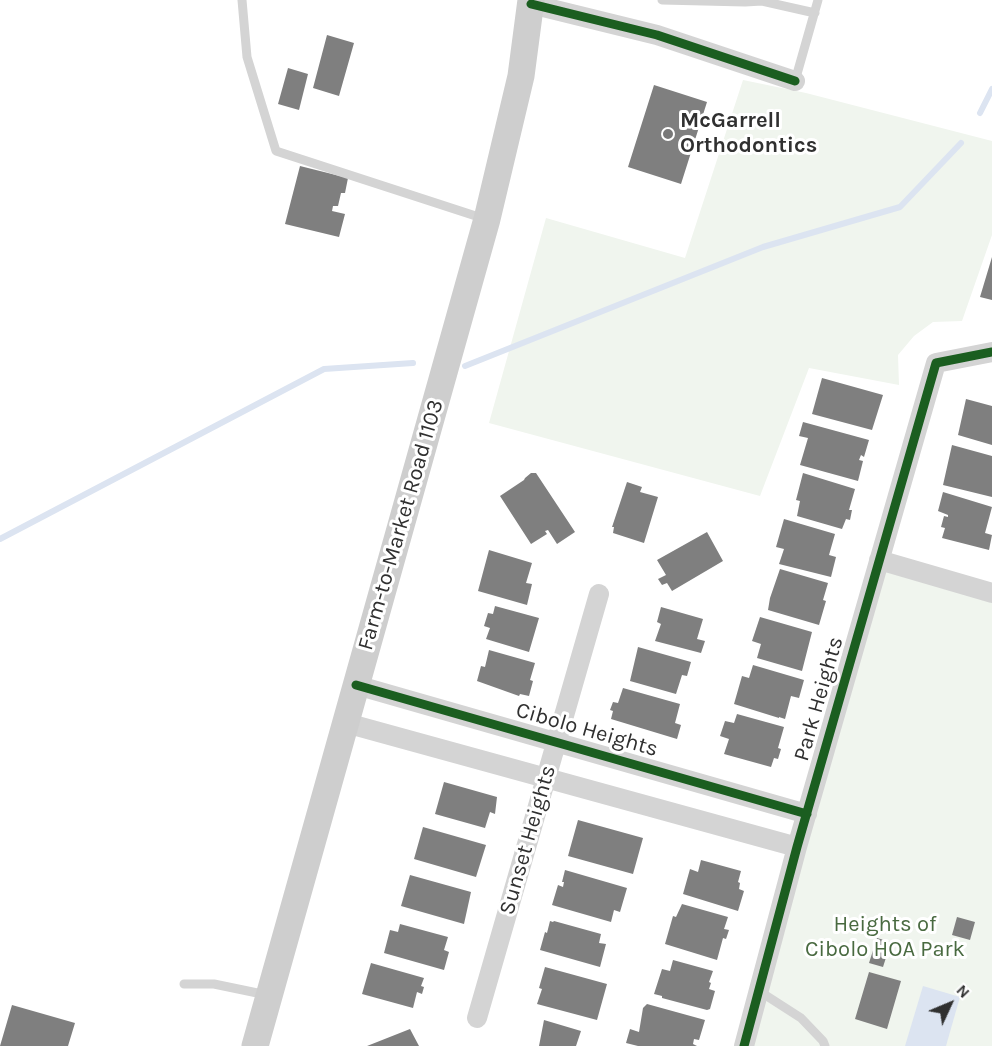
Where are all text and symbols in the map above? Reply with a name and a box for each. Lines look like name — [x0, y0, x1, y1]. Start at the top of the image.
place label: McGarrell Orthodontics — [680, 108, 817, 160]
marker: McGarrell Orthodontics — [661, 127, 675, 141]
street label: Farm-to-Market Road 1103 — [353, 397, 449, 653]
street label: Park Heights — [789, 634, 849, 764]
street label: Cibolo Heights — [513, 697, 661, 763]
street label: Sunset Heights — [494, 762, 562, 918]
park label: Heights of Cibolo HOA Park — [805, 912, 965, 963]
north arrow — [920, 974, 980, 1034]
text: N — [952, 980, 974, 1002]

